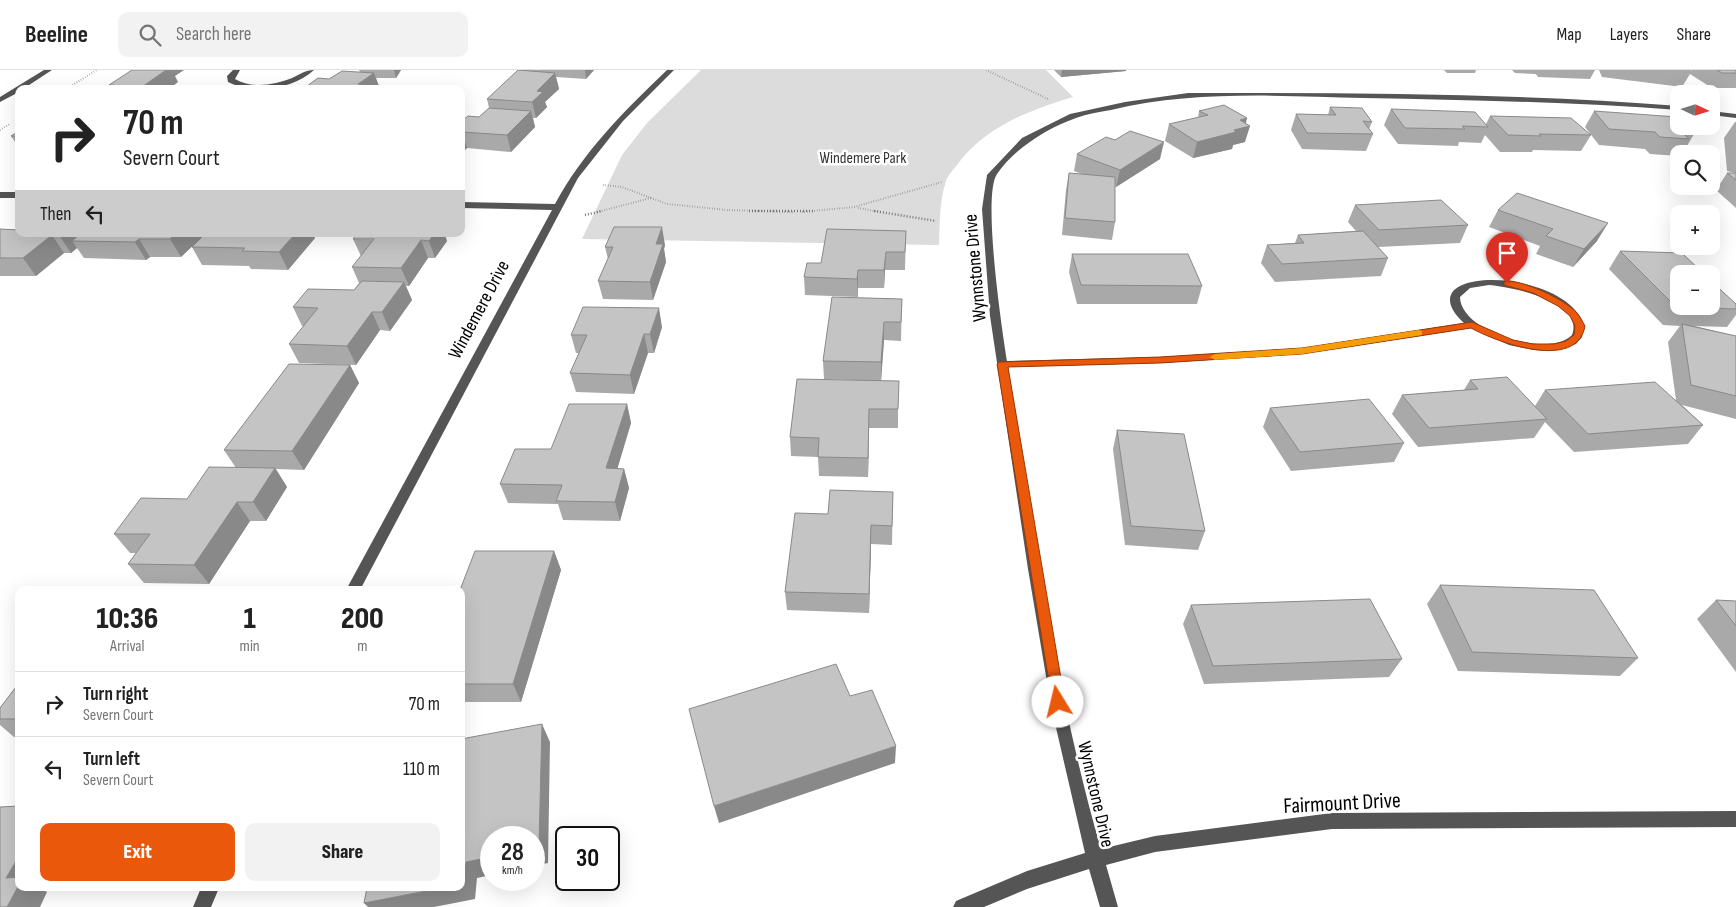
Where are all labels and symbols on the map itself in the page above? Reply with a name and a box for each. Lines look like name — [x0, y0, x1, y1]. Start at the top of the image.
north arrow — [1670, 85, 1720, 135]
park label: Windemere Park — [820, 149, 906, 168]
street label: Wynnstone Drive — [959, 213, 992, 323]
pin — [1486, 232, 1528, 283]
street label: Windemere Drive — [444, 256, 515, 363]
position arrow — [1031, 675, 1083, 727]
street label: Wynnstone Drive — [1072, 739, 1119, 850]
street label: Fairmount Drive — [1283, 787, 1401, 820]
speed limit sign: 30 — [555, 826, 620, 891]

